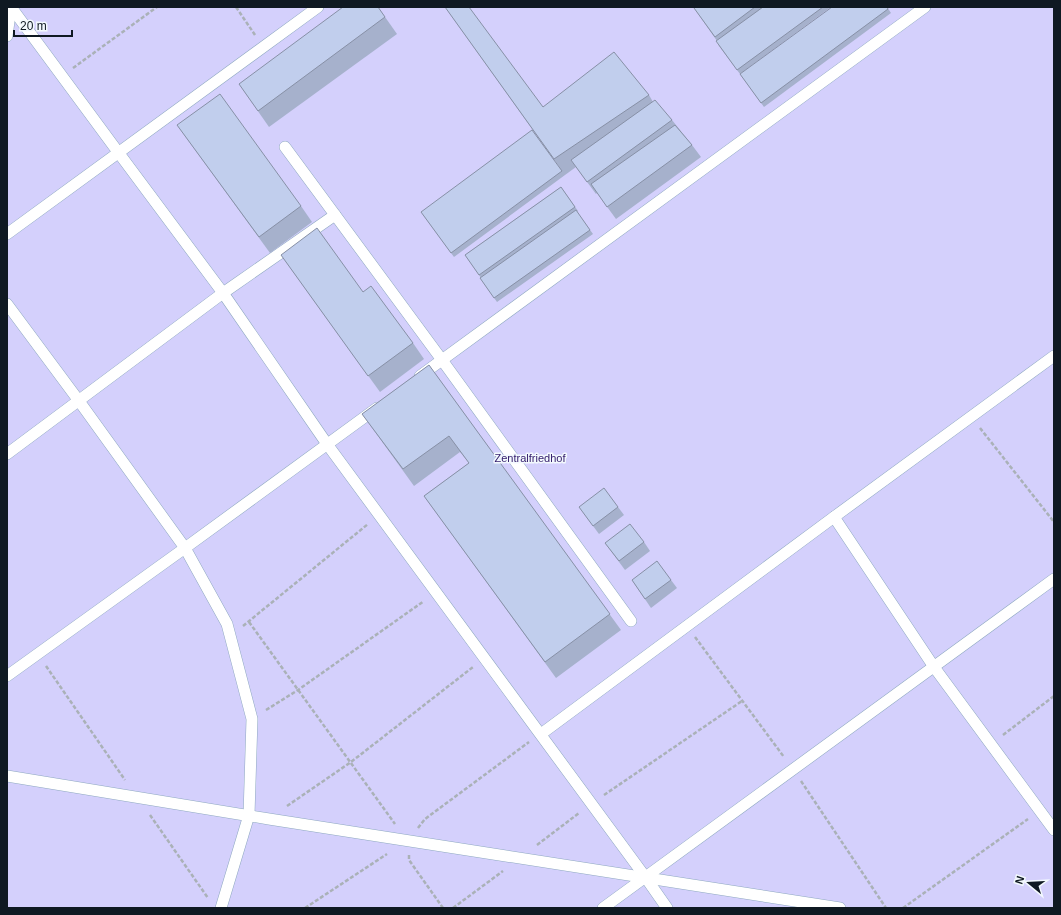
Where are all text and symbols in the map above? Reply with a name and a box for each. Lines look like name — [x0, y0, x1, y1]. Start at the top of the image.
scale bar — [14, 12, 72, 38]
text: 20 m — [20, 19, 47, 33]
park label: Zentralfriedhof — [495, 452, 566, 464]
north arrow — [1009, 863, 1049, 903]
text: N — [1013, 874, 1026, 886]

